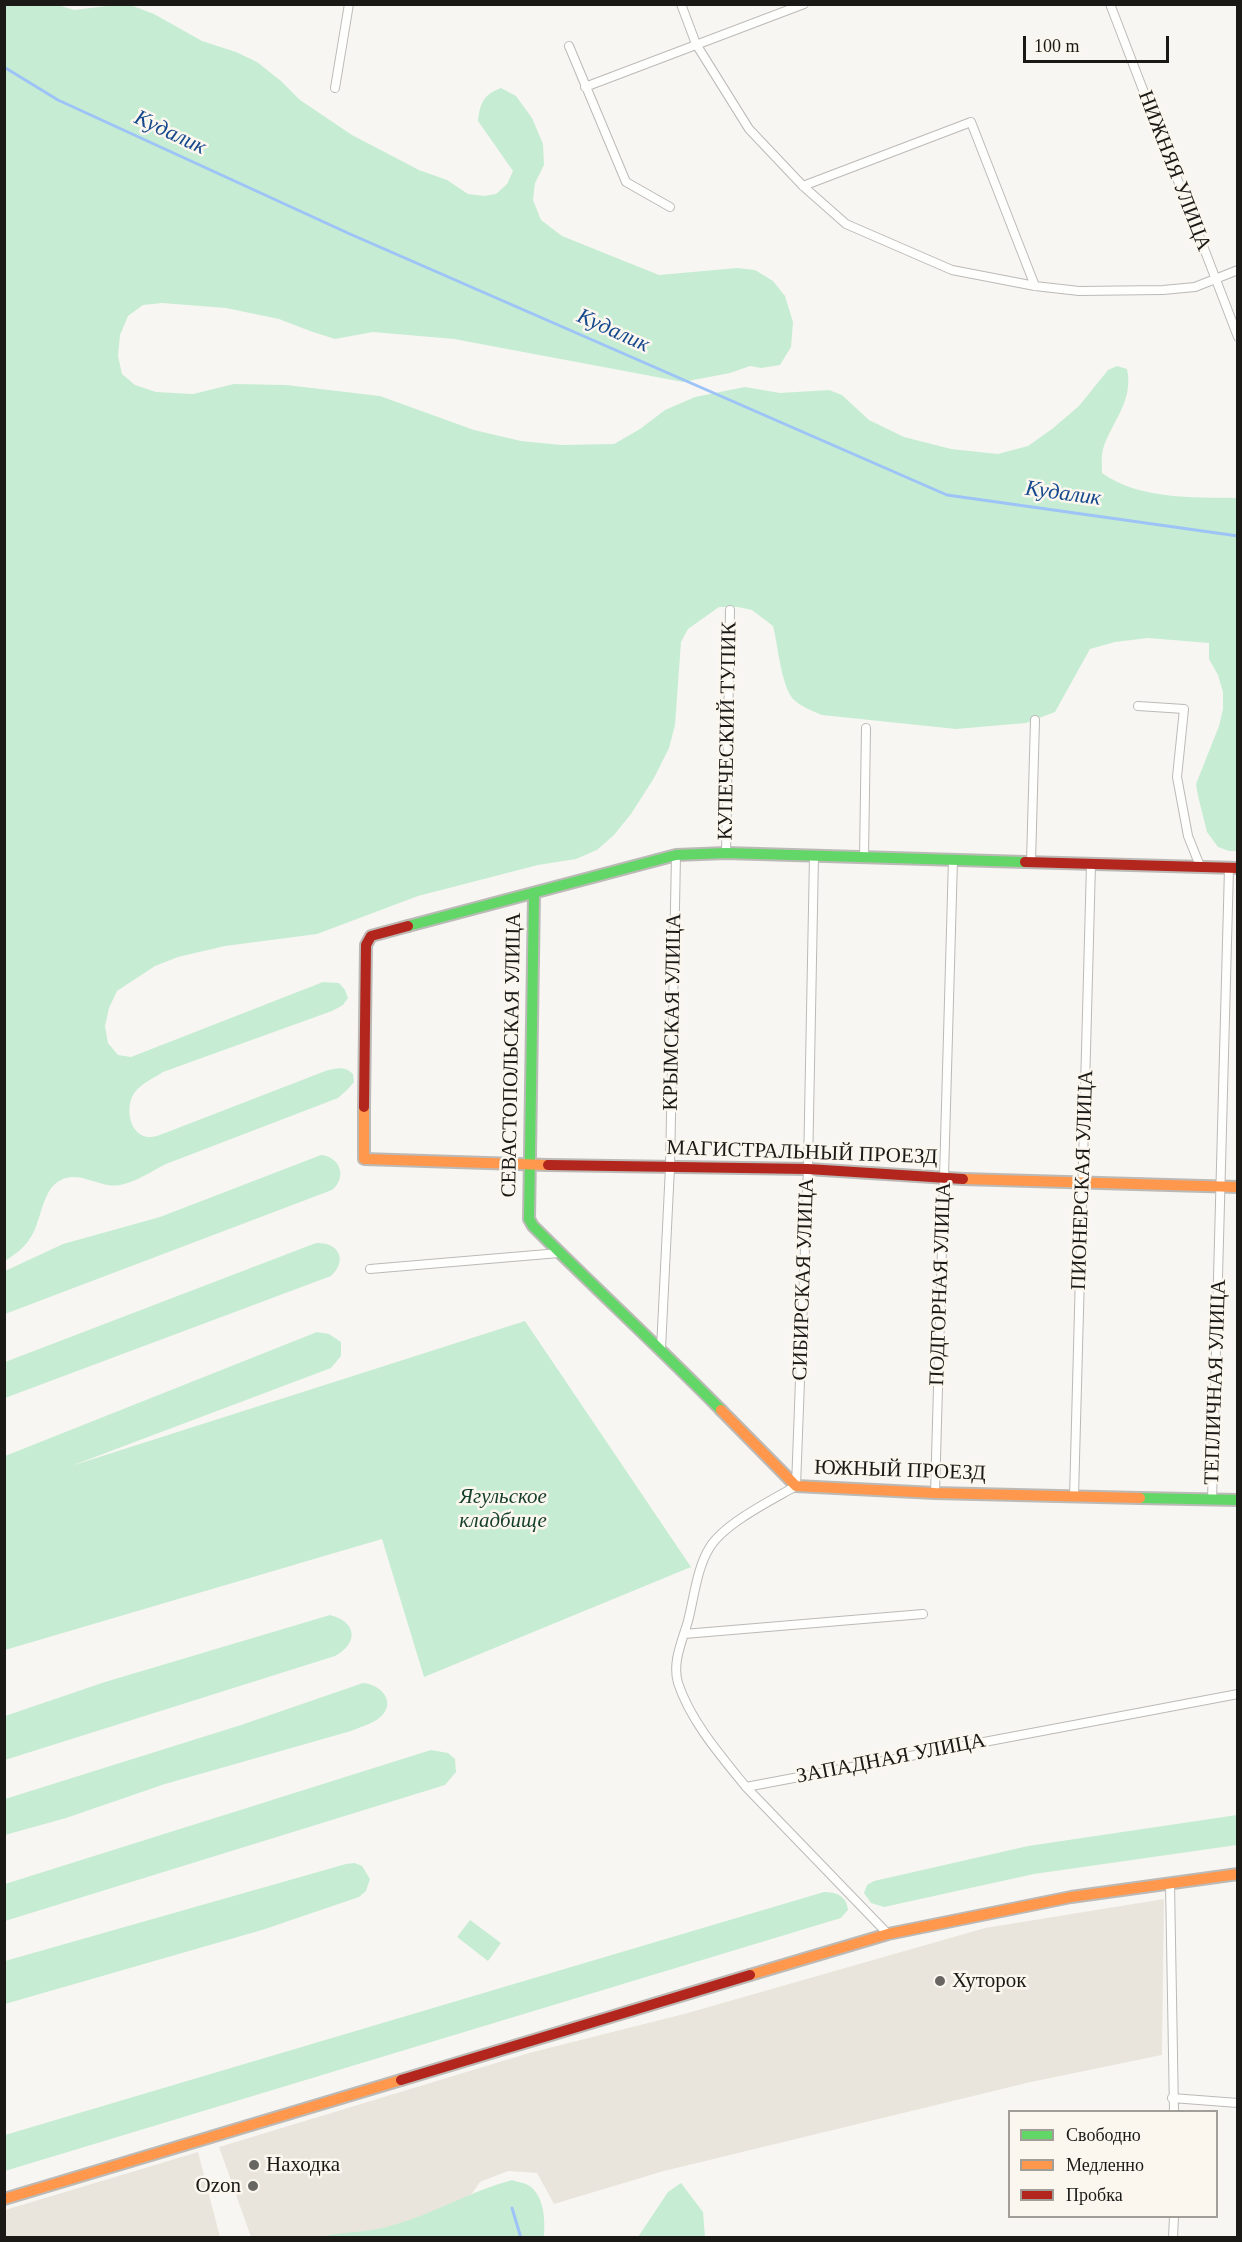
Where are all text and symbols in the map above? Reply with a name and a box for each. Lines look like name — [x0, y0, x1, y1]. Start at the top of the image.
scale bar — [1026, 24, 1172, 62]
text: 100 m — [1034, 36, 1080, 56]
street label: НИЖНЯЯ УЛИЦА — [1132, 87, 1216, 255]
water label: Кудалик — [130, 105, 210, 161]
water label: Кудалик — [573, 303, 653, 359]
water label: Кудалик — [1023, 476, 1103, 512]
street label: КУПЕЧЕСКИЙ ТУПИК — [713, 622, 743, 840]
street label: СЕВАСТОПОЛЬСКАЯ УЛИЦА — [497, 912, 527, 1198]
street label: КРЫМСКАЯ УЛИЦА — [659, 913, 687, 1111]
street label: ПИОНЕРСКАЯ УЛИЦА — [1067, 1070, 1099, 1290]
street label: МАГИСТРАЛЬНЫЙ ПРОЕЗД — [666, 1136, 938, 1170]
street label: СИБИРСКАЯ УЛИЦА — [788, 1177, 820, 1381]
street label: ПОДГОРНАЯ УЛИЦА — [925, 1182, 957, 1386]
street label: ТЕПЛИЧНАЯ УЛИЦА — [1200, 1279, 1232, 1485]
street label: ЮЖНЫЙ ПРОЕЗД — [814, 1455, 986, 1487]
park label: Ягульское кладбище — [459, 1484, 547, 1534]
street label: ЗАПАДНАЯ УЛИЦА — [794, 1728, 988, 1790]
place label: Хуторок — [952, 1968, 1026, 1994]
marker: Хуторок — [933, 1974, 947, 1988]
legend — [1008, 2110, 1218, 2218]
text: Свободно — [1066, 2125, 1141, 2145]
place label: Находка — [266, 2152, 340, 2178]
text: Медленно — [1066, 2155, 1144, 2175]
marker: Находка — [247, 2158, 261, 2172]
place label: Ozon — [196, 2173, 241, 2199]
marker: Ozon — [246, 2179, 260, 2193]
text: Пробка — [1066, 2185, 1123, 2205]

